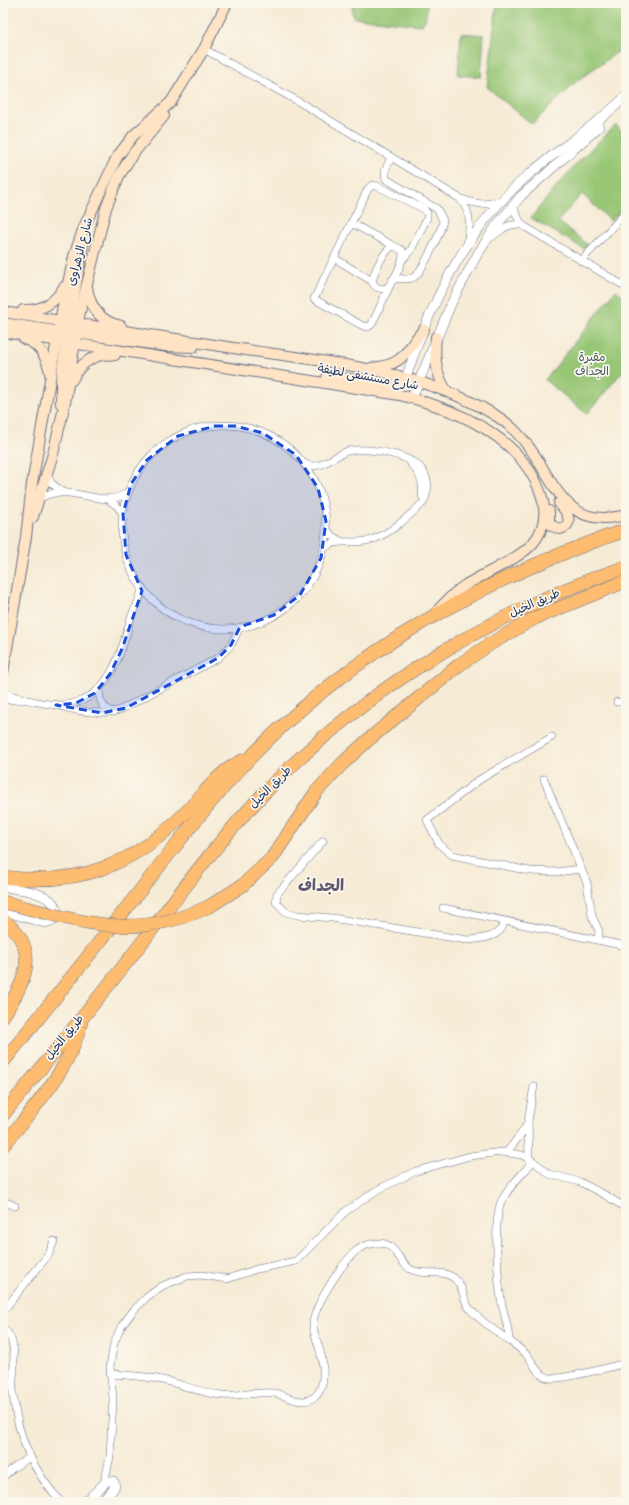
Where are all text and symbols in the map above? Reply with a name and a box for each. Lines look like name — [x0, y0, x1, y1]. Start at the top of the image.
street label: شارع الزهراوى — [64, 216, 98, 288]
park label: مقبرة الجداف — [575, 350, 609, 381]
street label: شارع مستشفى لطيفة — [316, 361, 420, 395]
street label: طريق الخيل — [507, 585, 563, 623]
street label: طريق الخيل — [246, 763, 296, 813]
district label: الجداف — [298, 876, 344, 899]
street label: طريق الخيل — [41, 1012, 89, 1064]

